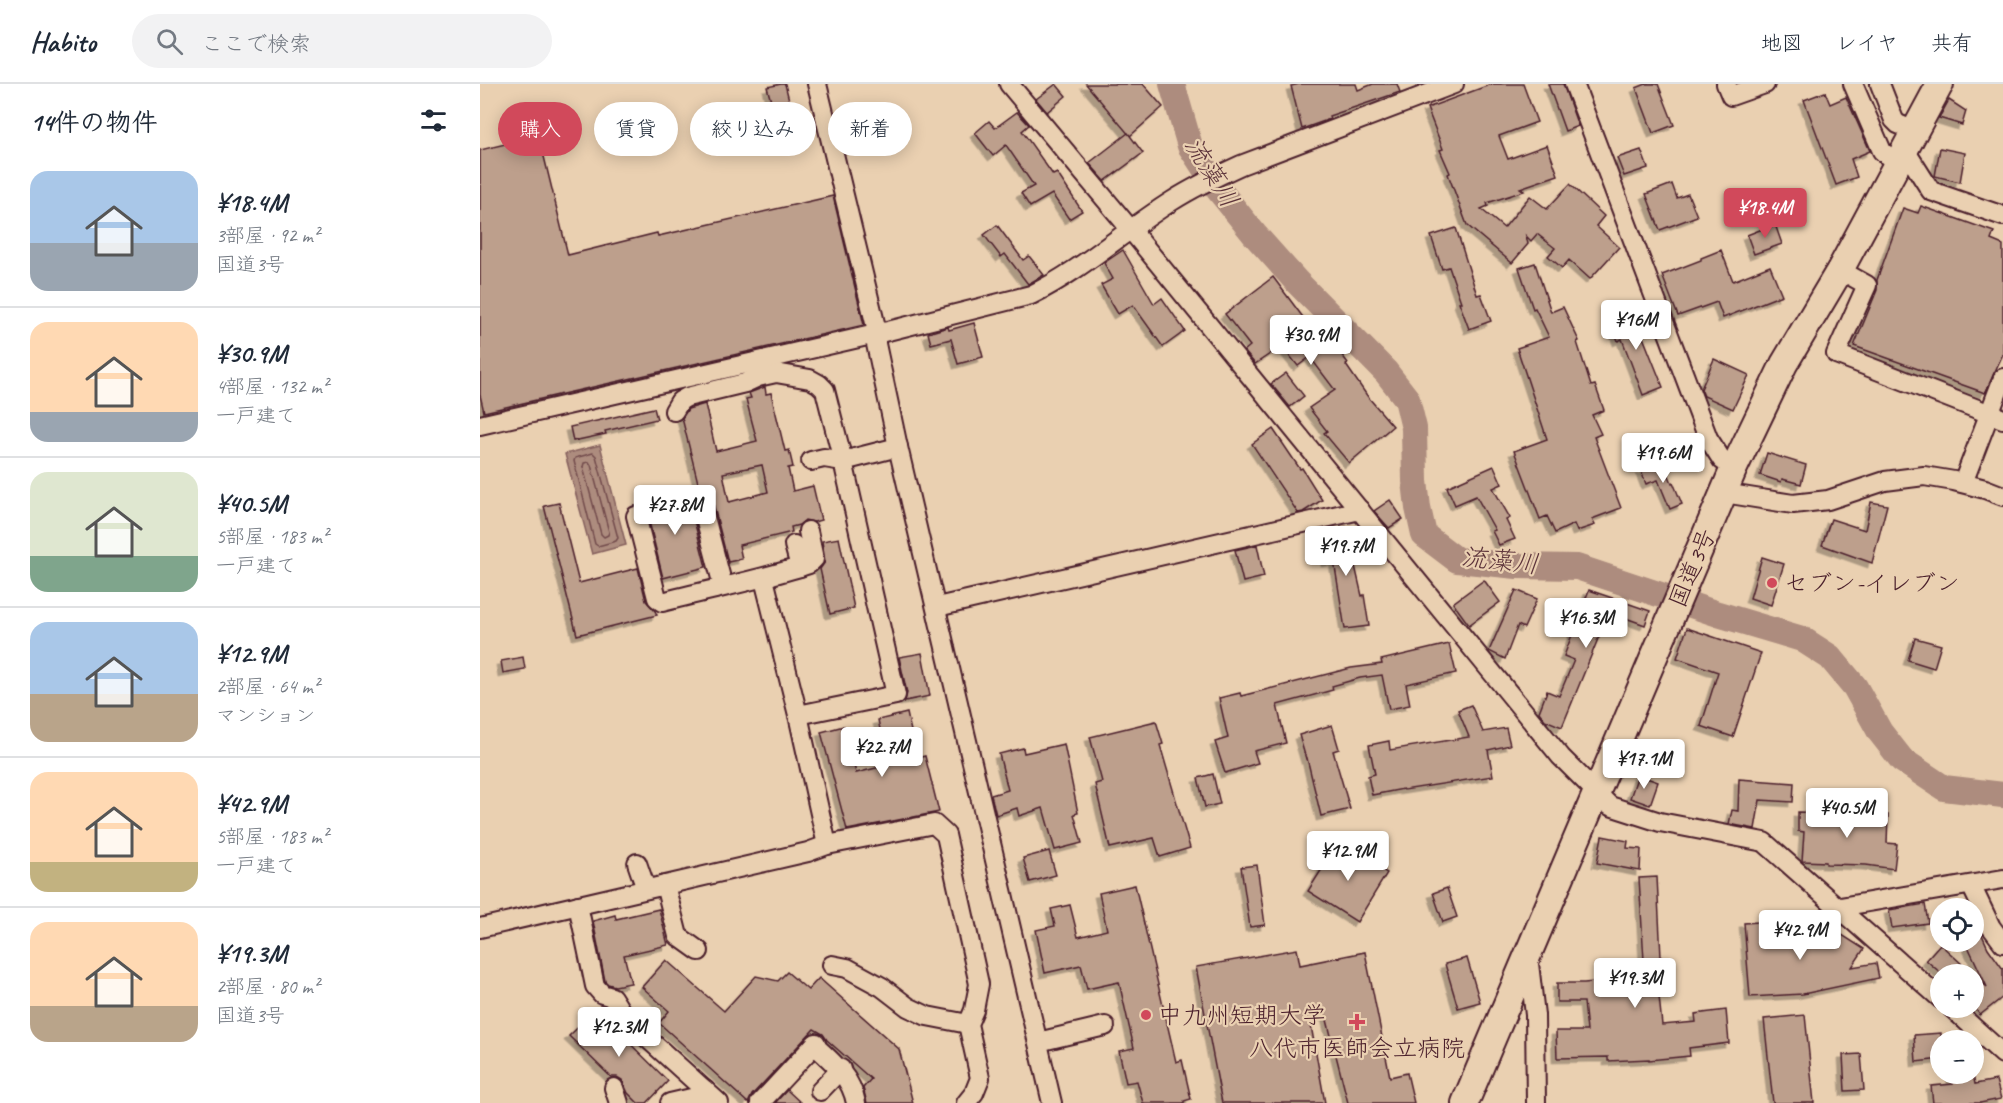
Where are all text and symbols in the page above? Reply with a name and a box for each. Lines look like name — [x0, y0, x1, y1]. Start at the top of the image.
search box — [132, 14, 552, 68]
text: Habito — [30, 24, 96, 59]
icon: search — [153, 25, 186, 58]
text: ここで検索 — [201, 30, 311, 58]
text: 地図 — [1761, 30, 1803, 56]
text: レイヤ — [1836, 30, 1898, 56]
text: 共有 — [1931, 30, 1973, 56]
chip: 購入 — [498, 102, 582, 156]
chip: 賃貸 — [594, 102, 678, 156]
chip: 絞り込み — [690, 102, 816, 156]
chip: 新着 — [828, 102, 912, 156]
icon: filters — [417, 104, 450, 137]
text: 14件の物件 — [30, 106, 157, 139]
water label: 流藻川 — [1177, 130, 1246, 214]
text: ¥18.4M — [216, 186, 287, 219]
pin: ¥18.4M — [1716, 188, 1814, 239]
icon: home — [78, 195, 150, 267]
text: ¥18.4M — [1738, 195, 1792, 220]
text: 3部屋 · 92 m² — [216, 223, 319, 248]
text: 国道3号 — [216, 252, 285, 277]
pin: ¥16M — [1600, 300, 1672, 351]
text: ¥16M — [1615, 307, 1657, 332]
pin: ¥30.9M — [1262, 315, 1360, 366]
text: ¥30.9M — [1284, 322, 1338, 347]
text: ¥30.9M — [216, 337, 287, 370]
icon: home — [78, 346, 150, 418]
text: 4部屋 · 132 m² — [216, 374, 328, 399]
text: 一戸建て — [216, 403, 296, 428]
pin: ¥19.6M — [1614, 433, 1712, 484]
text: ¥19.6M — [1636, 440, 1690, 465]
pin: ¥27.8M — [626, 485, 724, 536]
text: ¥40.5M — [216, 487, 287, 520]
text: ¥27.8M — [648, 492, 702, 517]
icon: home — [78, 496, 150, 568]
text: 5部屋 · 183 m² — [216, 524, 328, 549]
street label: 国道3号 — [1662, 524, 1722, 612]
pin: ¥19.7M — [1297, 526, 1395, 577]
text: ¥19.7M — [1319, 533, 1373, 558]
water label: 流藻川 — [1459, 540, 1540, 581]
text: 一戸建て — [216, 553, 296, 578]
place label: セブン-イレブン — [1784, 568, 1960, 598]
marker: セブン-イレブン — [1765, 576, 1779, 590]
pin: ¥16.3M — [1537, 598, 1635, 649]
text: ¥16.3M — [1559, 605, 1613, 630]
text: ¥12.9M — [216, 637, 287, 670]
icon: home — [78, 646, 150, 718]
text: 2部屋 · 64 m² — [216, 674, 319, 699]
text: マンション — [216, 703, 315, 728]
pin: ¥22.7M — [833, 727, 931, 778]
text: ¥22.7M — [855, 734, 909, 759]
pin: ¥17.1M — [1595, 739, 1693, 790]
text: ¥17.1M — [1617, 746, 1671, 771]
text: ¥42.9M — [216, 787, 287, 820]
pin: ¥40.5M — [1798, 788, 1896, 839]
text: ¥40.5M — [1820, 795, 1874, 820]
icon: home — [78, 796, 150, 868]
text: 5部屋 · 183 m² — [216, 824, 328, 849]
pin: ¥12.9M — [1299, 831, 1397, 882]
text: ¥12.9M — [1321, 838, 1375, 863]
text: 一戸建て — [216, 853, 296, 878]
map controls — [1930, 898, 1984, 1084]
button: locate — [1930, 898, 1984, 952]
pin: ¥42.9M — [1751, 910, 1849, 961]
text: ¥42.9M — [1773, 917, 1827, 942]
text: ¥19.3M — [216, 937, 287, 970]
icon: home — [78, 946, 150, 1018]
pin: ¥19.3M — [1586, 958, 1684, 1009]
button: + — [1930, 964, 1984, 1018]
text: ¥19.3M — [1608, 965, 1662, 990]
text: 2部屋 · 80 m² — [216, 974, 319, 999]
place label: 中九州短期大学 — [1158, 1000, 1326, 1030]
text: 国道3号 — [216, 1003, 285, 1028]
pin: ¥12.3M — [570, 1007, 668, 1058]
marker: 中九州短期大学 — [1139, 1008, 1153, 1022]
marker: 八代市医師会立病院 — [1348, 1013, 1366, 1031]
text: ¥12.3M — [592, 1014, 646, 1039]
button: − — [1930, 1030, 1984, 1084]
place label: 八代市医師会立病院 — [1249, 1033, 1465, 1063]

